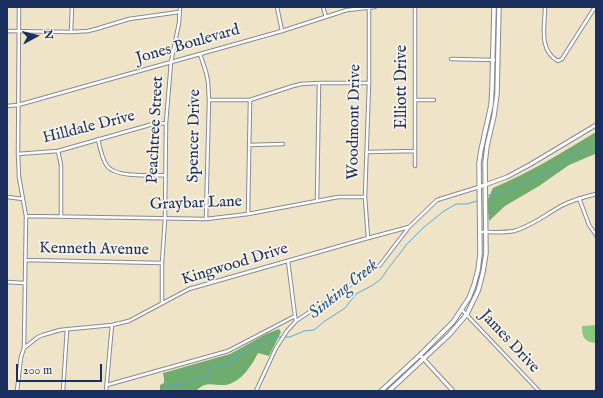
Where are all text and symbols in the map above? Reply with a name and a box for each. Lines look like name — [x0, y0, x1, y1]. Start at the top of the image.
north arrow — [16, 16, 56, 56]
street label: Jones Boulevard — [134, 21, 242, 69]
text: N — [40, 29, 55, 40]
street label: Elliott Drive — [393, 45, 413, 129]
street label: Woodmont Drive — [344, 64, 366, 180]
street label: Peachtree Street — [144, 76, 168, 184]
street label: Spencer Drive — [185, 89, 205, 183]
street label: Hilldale Drive — [41, 107, 137, 149]
street label: Graybar Lane — [150, 193, 242, 215]
street label: Kenneth Avenue — [39, 239, 149, 261]
street label: Kingwood Drive — [179, 240, 291, 290]
water label: Sinking Creek — [305, 256, 383, 324]
street label: James Drive — [475, 307, 543, 377]
scale bar — [18, 356, 104, 382]
text: 200 m — [23, 363, 52, 378]

